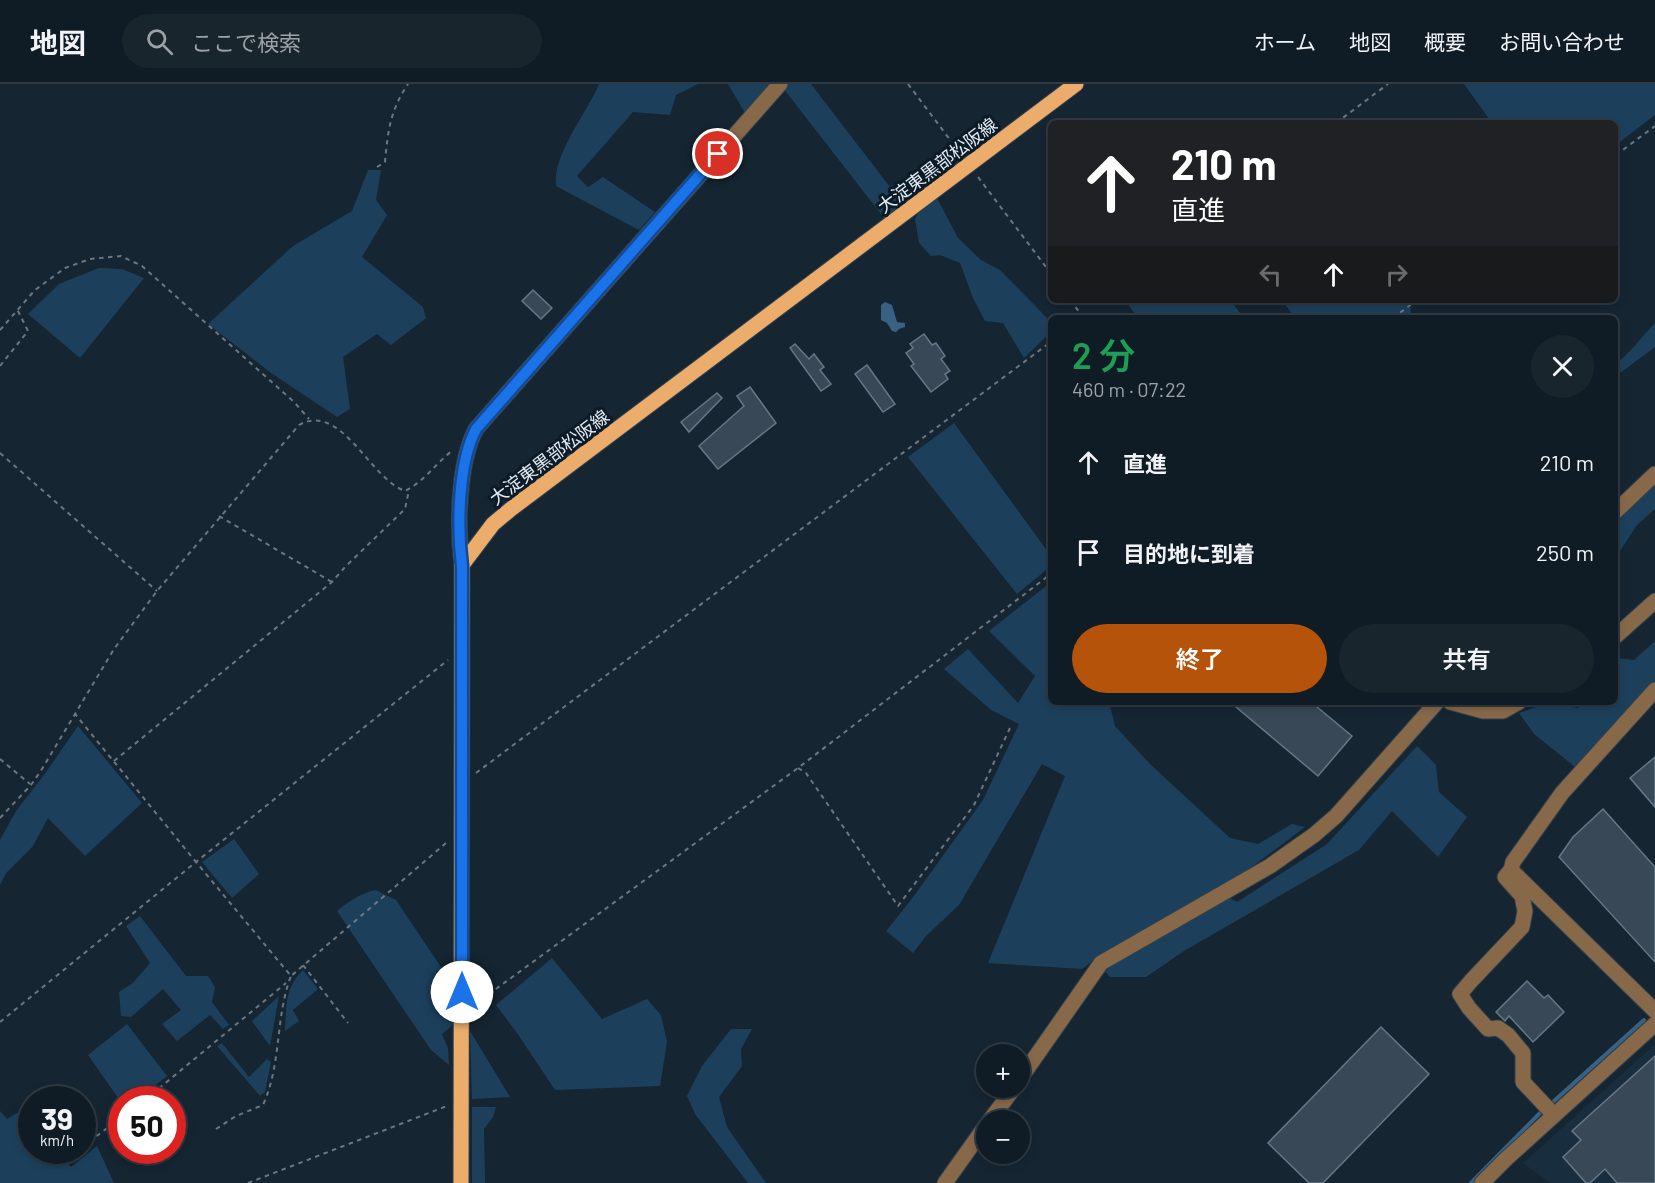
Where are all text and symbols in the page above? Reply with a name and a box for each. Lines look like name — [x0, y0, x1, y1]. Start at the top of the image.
search box — [122, 14, 542, 68]
text: 地図 — [30, 25, 86, 59]
icon: search — [143, 25, 176, 58]
text: ここで検索 — [191, 29, 301, 55]
text: ホーム — [1254, 29, 1316, 54]
text: 地図 — [1349, 29, 1391, 54]
text: 概要 — [1424, 29, 1466, 54]
text: お問い合わせ — [1499, 29, 1625, 54]
street label: 大淀東黒部松阪線 — [873, 113, 1001, 217]
pin — [692, 128, 743, 179]
icon: arrive — [701, 137, 734, 170]
text: 210 m — [1171, 138, 1277, 188]
icon: ahead — [1072, 144, 1150, 222]
text: 直進 — [1171, 193, 1225, 225]
icon: left — [1254, 258, 1287, 291]
icon: ahead — [1317, 258, 1350, 291]
icon: right — [1380, 258, 1413, 291]
text: 2 分 — [1072, 333, 1135, 376]
button: close — [1531, 335, 1594, 398]
text: 460 m · 07:22 — [1072, 377, 1186, 401]
street label: 大淀東黒部松阪線 — [485, 405, 613, 509]
icon: ahead — [1072, 446, 1105, 479]
text: 210 m — [1540, 449, 1594, 475]
text: 直進 — [1123, 450, 1167, 476]
icon: arrive — [1072, 536, 1105, 569]
text: 250 m — [1536, 539, 1594, 565]
text: 目的地に到着 — [1123, 540, 1255, 566]
button: 終了 — [1072, 624, 1327, 693]
button: 共有 — [1339, 624, 1594, 693]
position arrow — [430, 960, 494, 1024]
map controls — [976, 1044, 1030, 1164]
button: + — [976, 1044, 1030, 1098]
speed limit sign: 50 — [108, 1086, 186, 1164]
text: 39 — [41, 1100, 73, 1136]
button: − — [976, 1110, 1030, 1164]
text: km/h — [40, 1131, 74, 1149]

